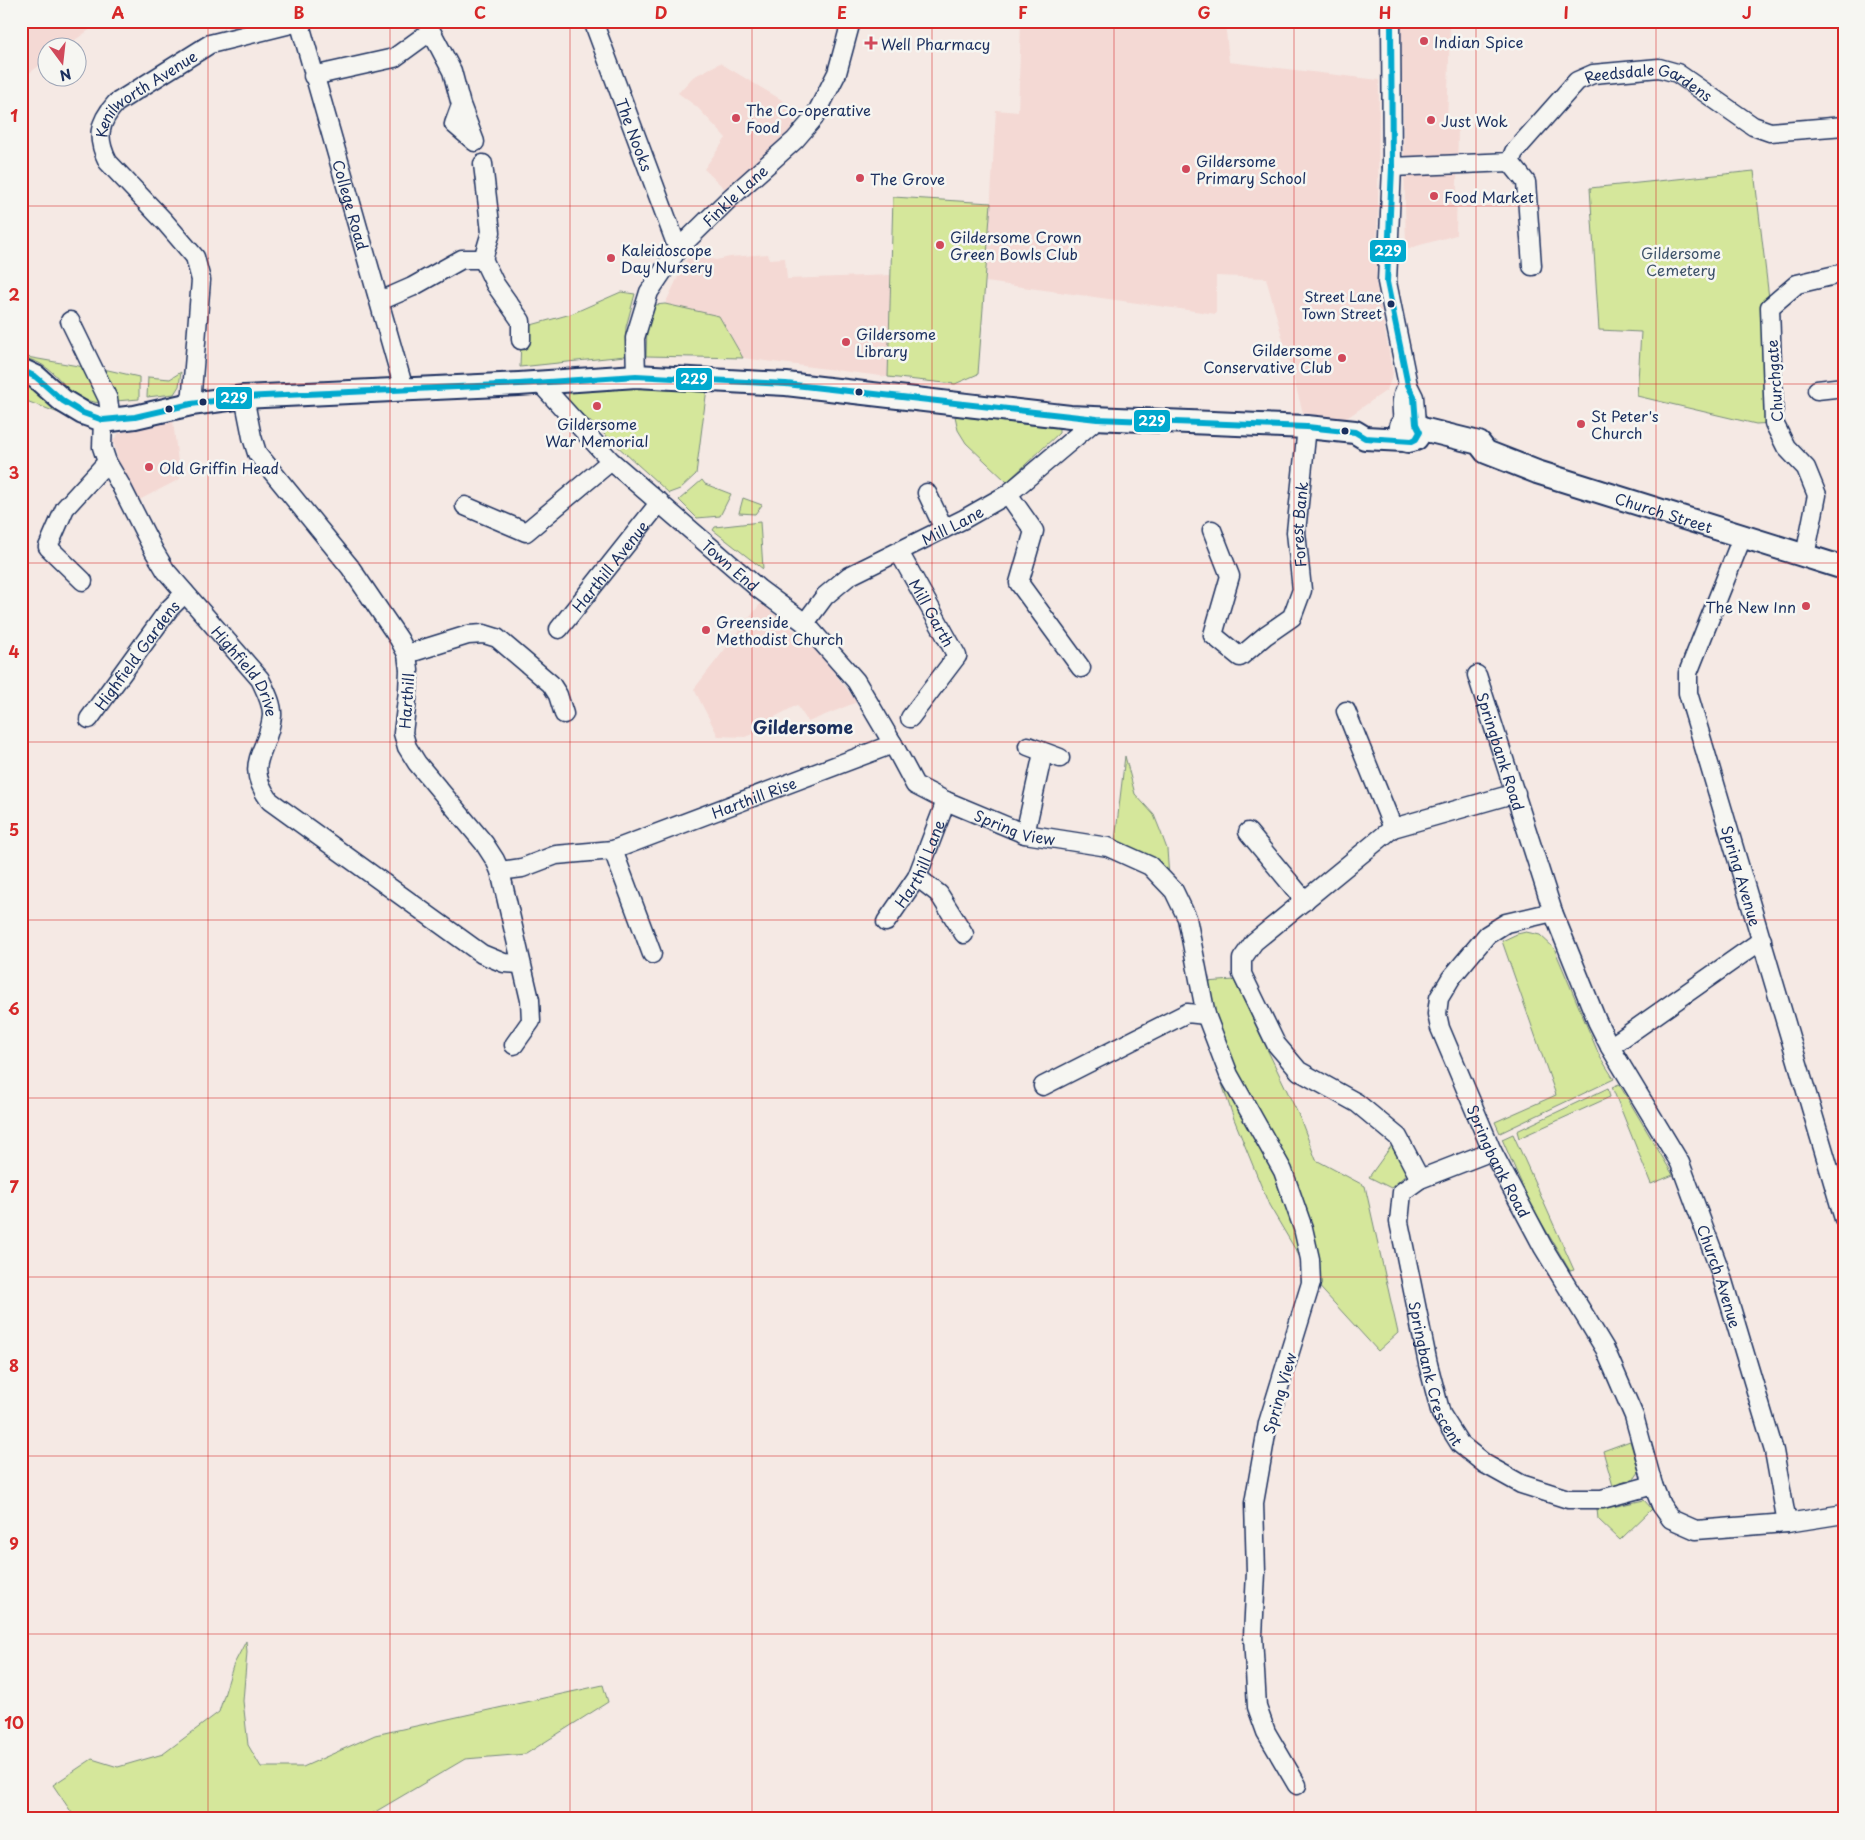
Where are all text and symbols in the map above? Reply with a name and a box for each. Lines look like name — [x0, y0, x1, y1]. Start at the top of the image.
text: A — [112, 0, 125, 24]
text: B — [294, 0, 305, 24]
text: C — [474, 0, 486, 24]
text: D — [655, 0, 667, 24]
text: E — [837, 0, 847, 24]
text: F — [1018, 0, 1028, 24]
text: G — [1197, 0, 1211, 24]
text: H — [1379, 0, 1391, 24]
text: I — [1563, 0, 1569, 24]
text: J — [1742, 0, 1752, 24]
place label: Indian Spice — [1434, 30, 1524, 53]
place label: Well Pharmacy — [881, 32, 990, 55]
marker: Indian Spice — [1418, 35, 1430, 47]
marker: Well Pharmacy — [865, 37, 877, 49]
north arrow — [38, 38, 88, 88]
street label: Kenilworth Avenue — [89, 44, 201, 138]
street label: Reedsdale Gardens — [1580, 57, 1718, 106]
text: N — [57, 63, 74, 87]
street label: The Nooks — [611, 95, 659, 174]
place label: The Co-operative Food — [746, 98, 871, 138]
text: 1 — [10, 103, 18, 127]
place label: Just Wok — [1441, 109, 1509, 132]
marker: The Co-operative Food — [730, 112, 742, 124]
marker: Just Wok — [1425, 114, 1437, 126]
place label: Gildersome Primary School — [1196, 149, 1306, 189]
street label: College Road — [328, 157, 375, 253]
street label: Finkle Lane — [696, 159, 772, 231]
marker: Gildersome Primary School — [1180, 163, 1192, 175]
place label: The Grove — [870, 167, 945, 190]
marker: The Grove — [854, 172, 866, 184]
place label: Food Market — [1444, 185, 1534, 208]
marker: Food Market — [1428, 190, 1440, 202]
place label: Gildersome Crown Green Bowls Club — [950, 225, 1082, 265]
place label: Kaleidoscope Day Nursery — [621, 238, 713, 278]
marker: Gildersome Crown Green Bowls Club — [934, 239, 946, 251]
line badge: 229 — [1369, 239, 1407, 263]
text: 229 — [1374, 240, 1402, 261]
park label: Gildersome Cemetery — [1641, 241, 1721, 281]
marker: Kaleidoscope Day Nursery — [605, 252, 617, 264]
text: 2 — [8, 282, 20, 306]
place label: Street Lane Town Street — [1301, 286, 1382, 324]
marker: Street Lane Town Street — [1386, 299, 1396, 309]
place label: Gildersome Library — [856, 322, 936, 362]
marker: Gildersome Library — [840, 336, 852, 348]
place label: Gildersome Conservative Club — [1203, 338, 1332, 378]
street label: Churchgate — [1760, 339, 1788, 423]
marker: Gildersome Conservative Club — [1336, 352, 1348, 364]
line badge: 229 — [675, 367, 713, 391]
text: 229 — [680, 368, 708, 389]
line badge: 229 — [215, 386, 253, 410]
text: 229 — [220, 387, 248, 408]
unlabelled marker — [854, 387, 864, 397]
unlabelled marker — [198, 397, 208, 407]
marker: Gildersome War Memorial — [591, 400, 603, 412]
unlabelled marker — [164, 404, 174, 414]
place label: St Peter's Church — [1591, 404, 1659, 444]
line badge: 229 — [1133, 409, 1171, 433]
text: 229 — [1138, 410, 1166, 431]
place label: Gildersome War Memorial — [545, 412, 649, 452]
marker: St Peter's Church — [1575, 418, 1587, 430]
unlabelled marker — [1340, 426, 1350, 436]
place label: Old Griffin Head — [159, 456, 279, 479]
text: 3 — [9, 460, 19, 484]
marker: Old Griffin Head — [143, 461, 155, 473]
street label: Forest Bank — [1284, 480, 1313, 569]
street label: Church Street — [1612, 486, 1716, 538]
street label: Mill Lane — [917, 499, 987, 550]
street label: Harthill Avenue — [566, 515, 653, 616]
street label: Town End — [697, 534, 764, 596]
street label: Mill Garth — [904, 574, 961, 651]
street label: Highfield Gardens — [88, 594, 184, 714]
place label: The New Inn — [1705, 595, 1796, 618]
marker: The New Inn — [1800, 600, 1812, 612]
place label: Greenside Methodist Church — [716, 610, 844, 650]
street label: Highfield Drive — [207, 620, 284, 717]
marker: Greenside Methodist Church — [700, 624, 712, 636]
text: 4 — [9, 639, 20, 663]
street label: Harthill — [393, 672, 419, 730]
street label: Springbank Road — [1472, 689, 1531, 813]
district label: Gildersome — [753, 713, 853, 740]
street label: Harthill Rise — [708, 770, 799, 823]
street label: Spring View — [971, 803, 1057, 850]
street label: Harthill Lane — [888, 816, 949, 912]
text: 5 — [9, 817, 19, 841]
street label: Spring Avenue — [1716, 823, 1768, 929]
text: 6 — [8, 996, 20, 1020]
street label: Springbank Road — [1462, 1101, 1537, 1221]
text: 7 — [9, 1174, 19, 1198]
street label: Church Avenue — [1692, 1221, 1748, 1330]
street label: Springbank Crescent — [1404, 1299, 1470, 1450]
street label: Spring View — [1256, 1349, 1302, 1436]
text: 8 — [9, 1353, 19, 1377]
text: 9 — [9, 1531, 19, 1555]
text: 10 — [4, 1710, 24, 1734]

